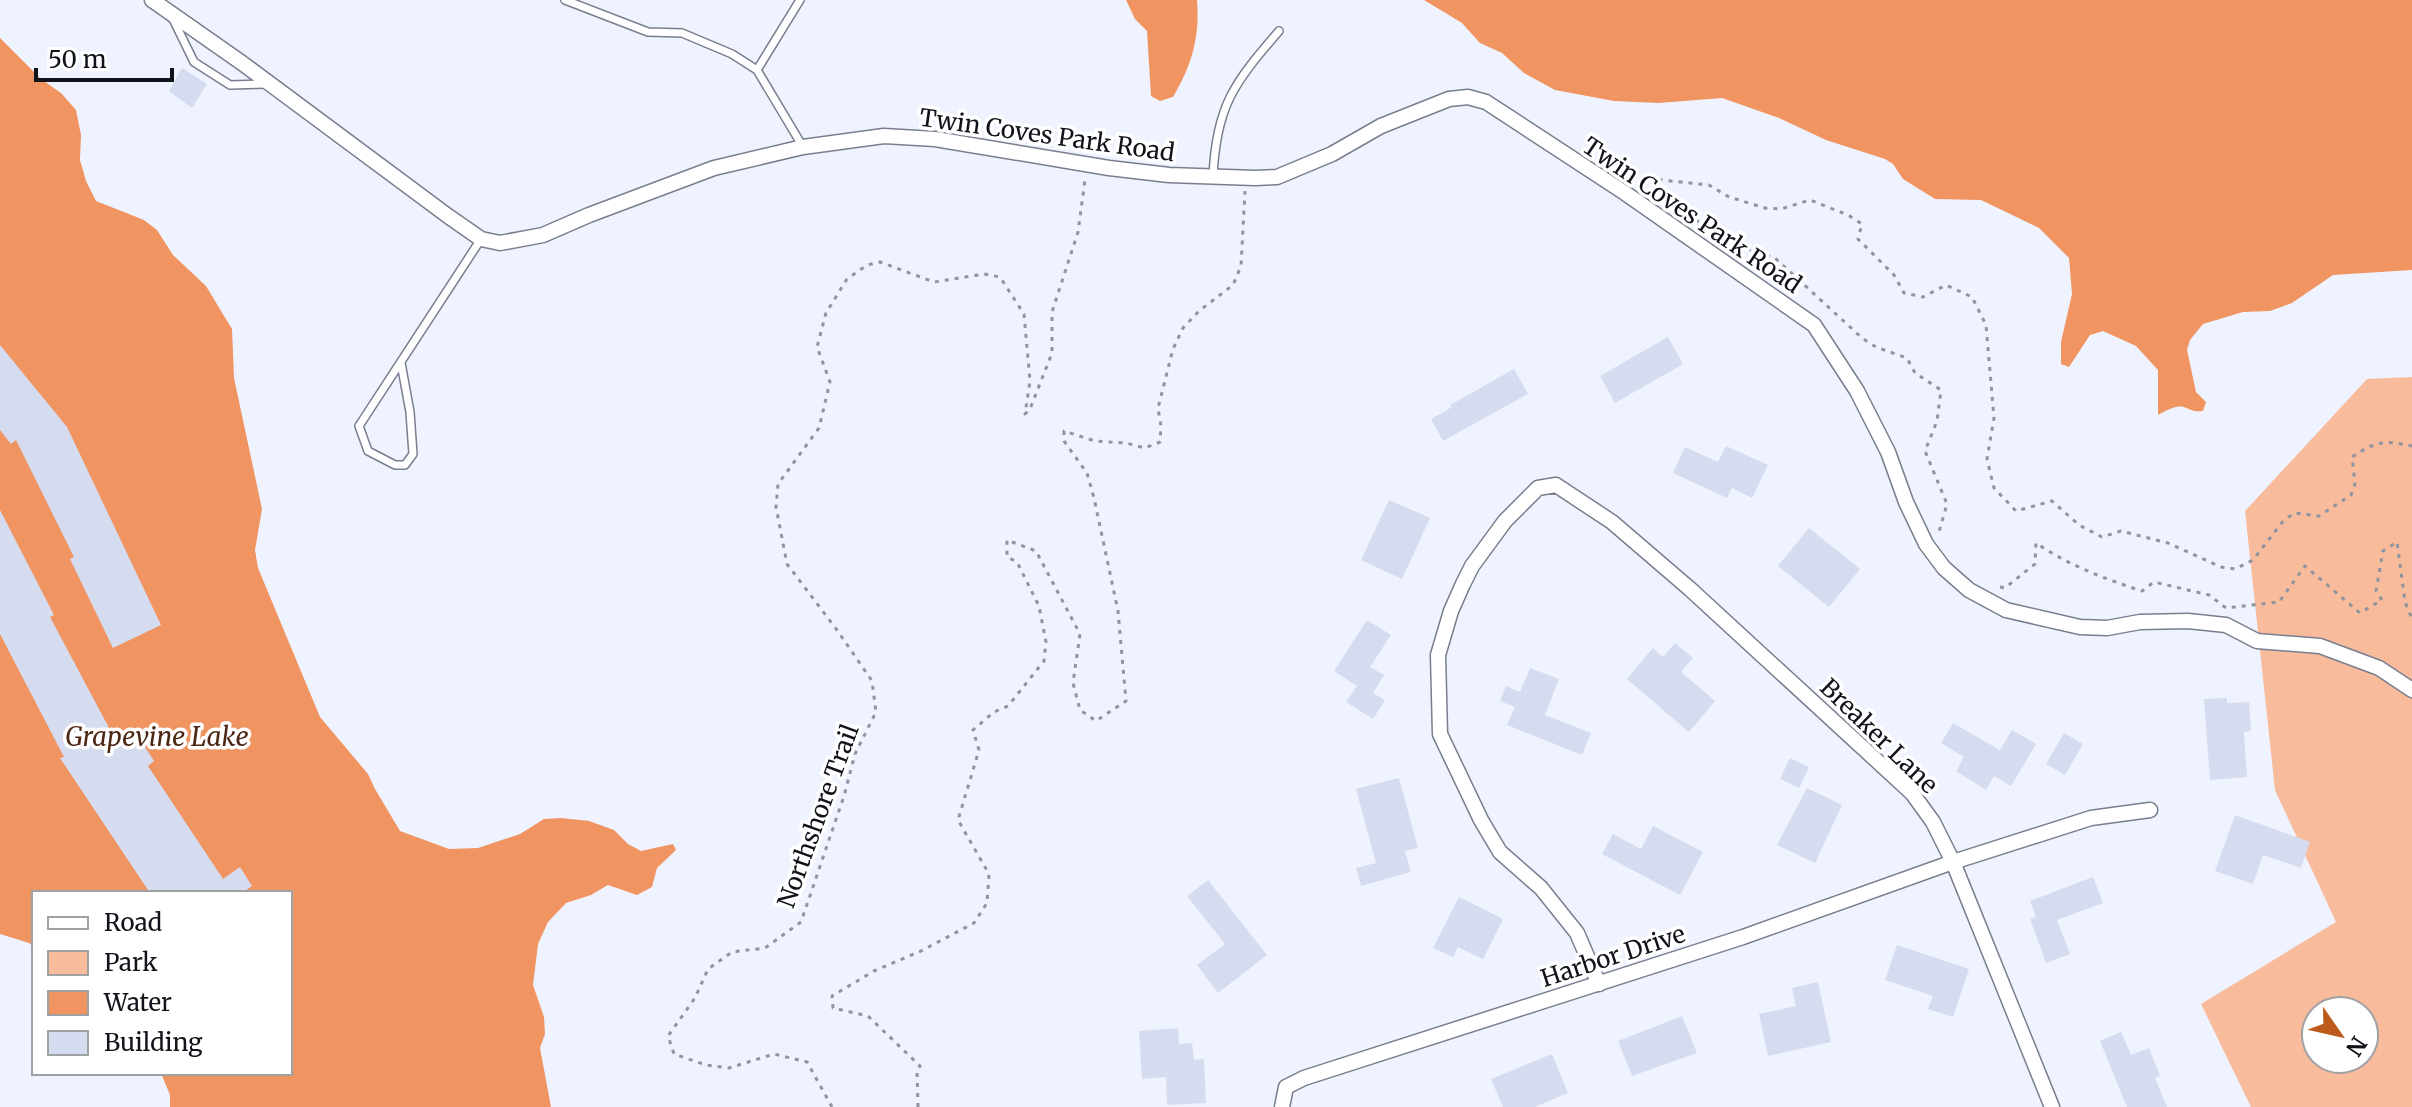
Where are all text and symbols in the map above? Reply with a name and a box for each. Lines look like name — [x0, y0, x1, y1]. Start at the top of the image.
scale bar — [36, 32, 172, 82]
text: 50 m — [48, 44, 107, 75]
street label: Twin Coves Park Road — [917, 102, 1177, 168]
street label: Twin Coves Park Road — [1577, 130, 1807, 300]
street label: Breaker Lane — [1814, 672, 1944, 800]
water label: Grapevine Lake — [65, 720, 249, 753]
street label: Northshore Trail — [770, 720, 866, 912]
legend — [32, 891, 292, 1075]
text: Road — [104, 907, 162, 938]
street label: Harbor Drive — [1537, 918, 1689, 994]
text: Park — [104, 947, 158, 978]
text: Water — [103, 987, 172, 1018]
north arrow — [2300, 995, 2380, 1075]
text: Building — [104, 1027, 203, 1058]
text: N — [2340, 1031, 2373, 1062]

